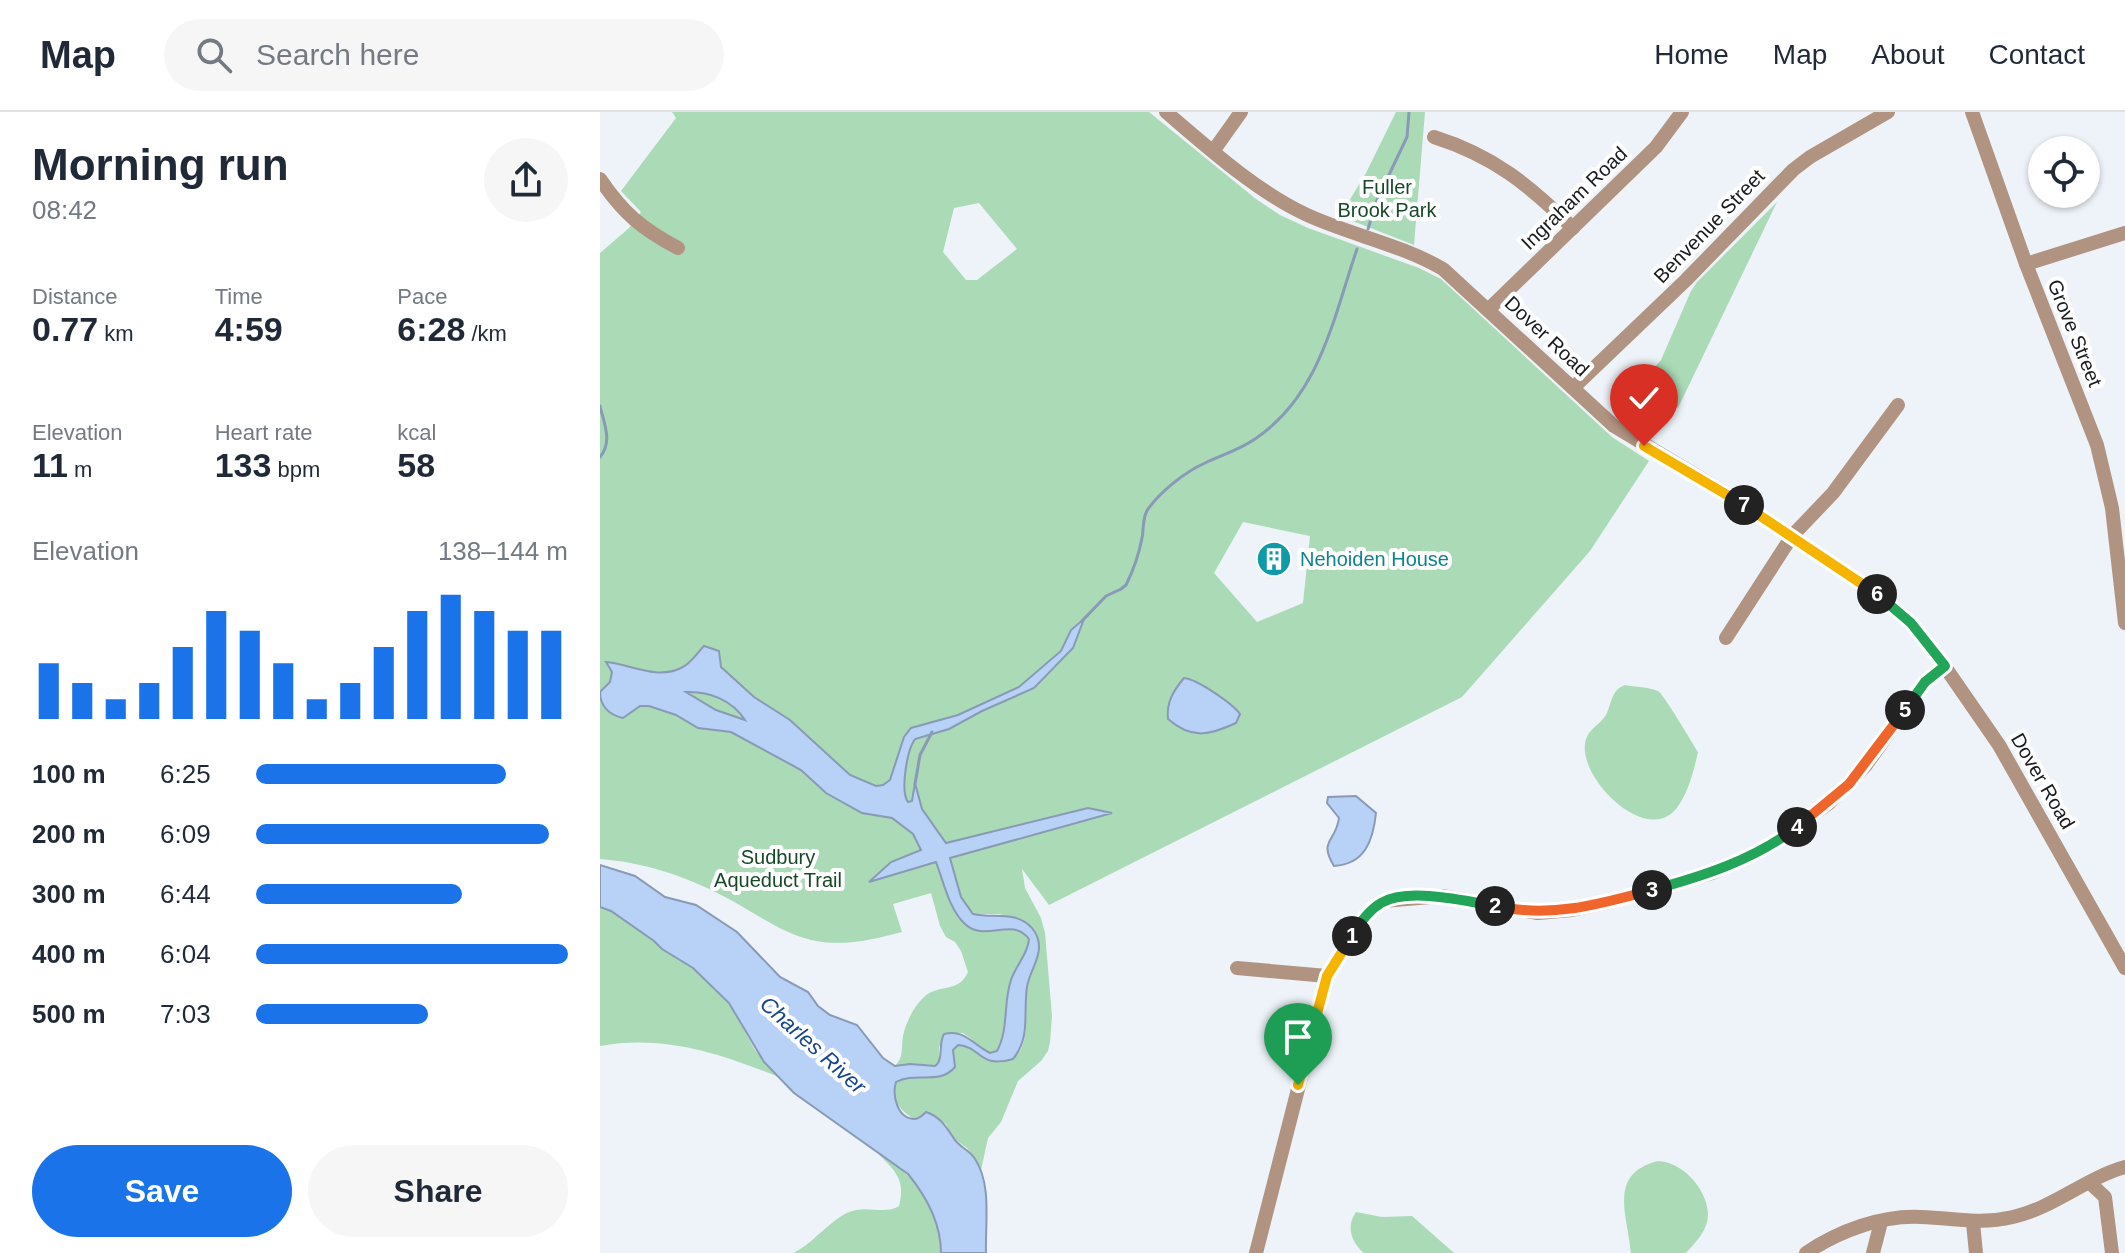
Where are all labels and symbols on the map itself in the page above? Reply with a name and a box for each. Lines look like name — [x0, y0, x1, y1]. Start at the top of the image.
street label: Ingraham Road — [1517, 142, 1631, 254]
street label: Benvenue Street — [1649, 164, 1769, 287]
park label: Fuller Brook Park — [1338, 176, 1437, 221]
street label: Grove Street — [2044, 276, 2107, 390]
street label: Dover Road — [1500, 292, 1594, 380]
pin — [1610, 364, 1678, 446]
pin: 7 — [1724, 485, 1764, 525]
building icon: Nehoiden House — [1255, 540, 1293, 578]
place label: Nehoiden House — [1300, 548, 1449, 570]
pin: 6 — [1857, 574, 1897, 614]
pin: 5 — [1885, 690, 1925, 730]
street label: Dover Road — [2007, 729, 2079, 833]
pin: 4 — [1777, 807, 1817, 847]
park label: Sudbury Aqueduct Trail — [714, 846, 842, 891]
pin: 3 — [1632, 870, 1672, 910]
pin: 2 — [1475, 886, 1515, 926]
pin: 1 — [1332, 916, 1372, 956]
water label: Charles River — [755, 991, 872, 1100]
pin — [1264, 1003, 1332, 1085]

